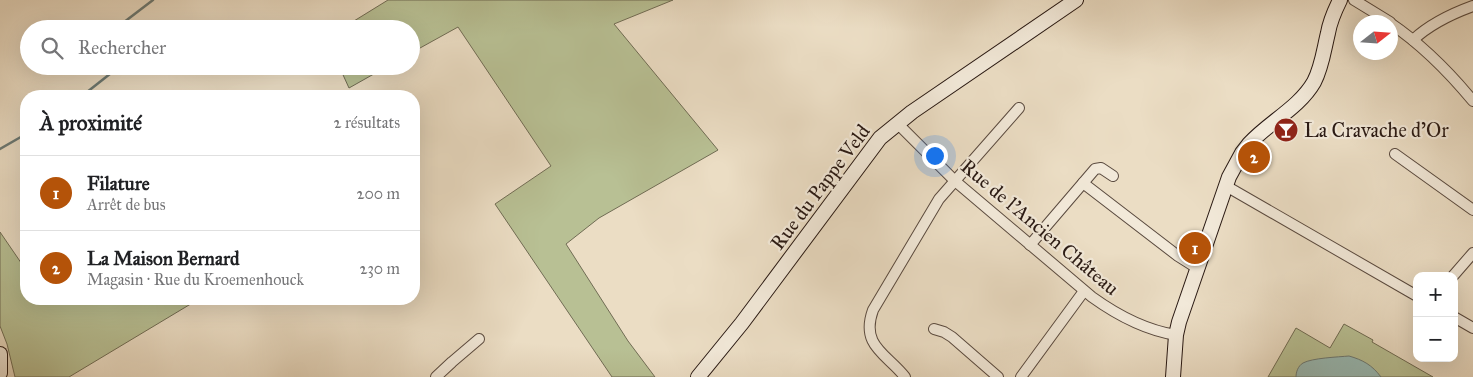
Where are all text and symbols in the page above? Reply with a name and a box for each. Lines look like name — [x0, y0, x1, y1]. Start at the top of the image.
north arrow — [1353, 15, 1398, 60]
search box — [20, 20, 420, 75]
icon: search — [38, 34, 66, 62]
text: Rechercher — [78, 36, 166, 59]
text: À proximité — [40, 110, 142, 136]
text: 2 résultats — [334, 113, 400, 132]
bar icon: La Cravache d'Or — [1273, 117, 1299, 143]
place label: La Cravache d'Or — [1304, 118, 1449, 142]
street label: Rue du Pappe Veld — [765, 120, 875, 254]
pin: 2 — [1238, 138, 1270, 176]
your location — [922, 143, 948, 169]
street label: Rue de l'Ancien Château — [956, 154, 1124, 300]
text: Filature — [87, 172, 150, 195]
text: 1 — [53, 184, 59, 203]
text: 200 m — [357, 184, 400, 203]
text: Arrêt de bus — [87, 195, 166, 214]
pin: 1 — [1179, 229, 1211, 267]
text: La Maison Bernard — [87, 247, 240, 270]
text: 2 — [52, 259, 60, 278]
text: 230 m — [360, 259, 400, 278]
text: Magasin · Rue du Kroemenhouck — [87, 270, 304, 289]
map controls — [1413, 272, 1458, 362]
button: + — [1413, 272, 1458, 317]
button: − — [1413, 317, 1458, 362]

